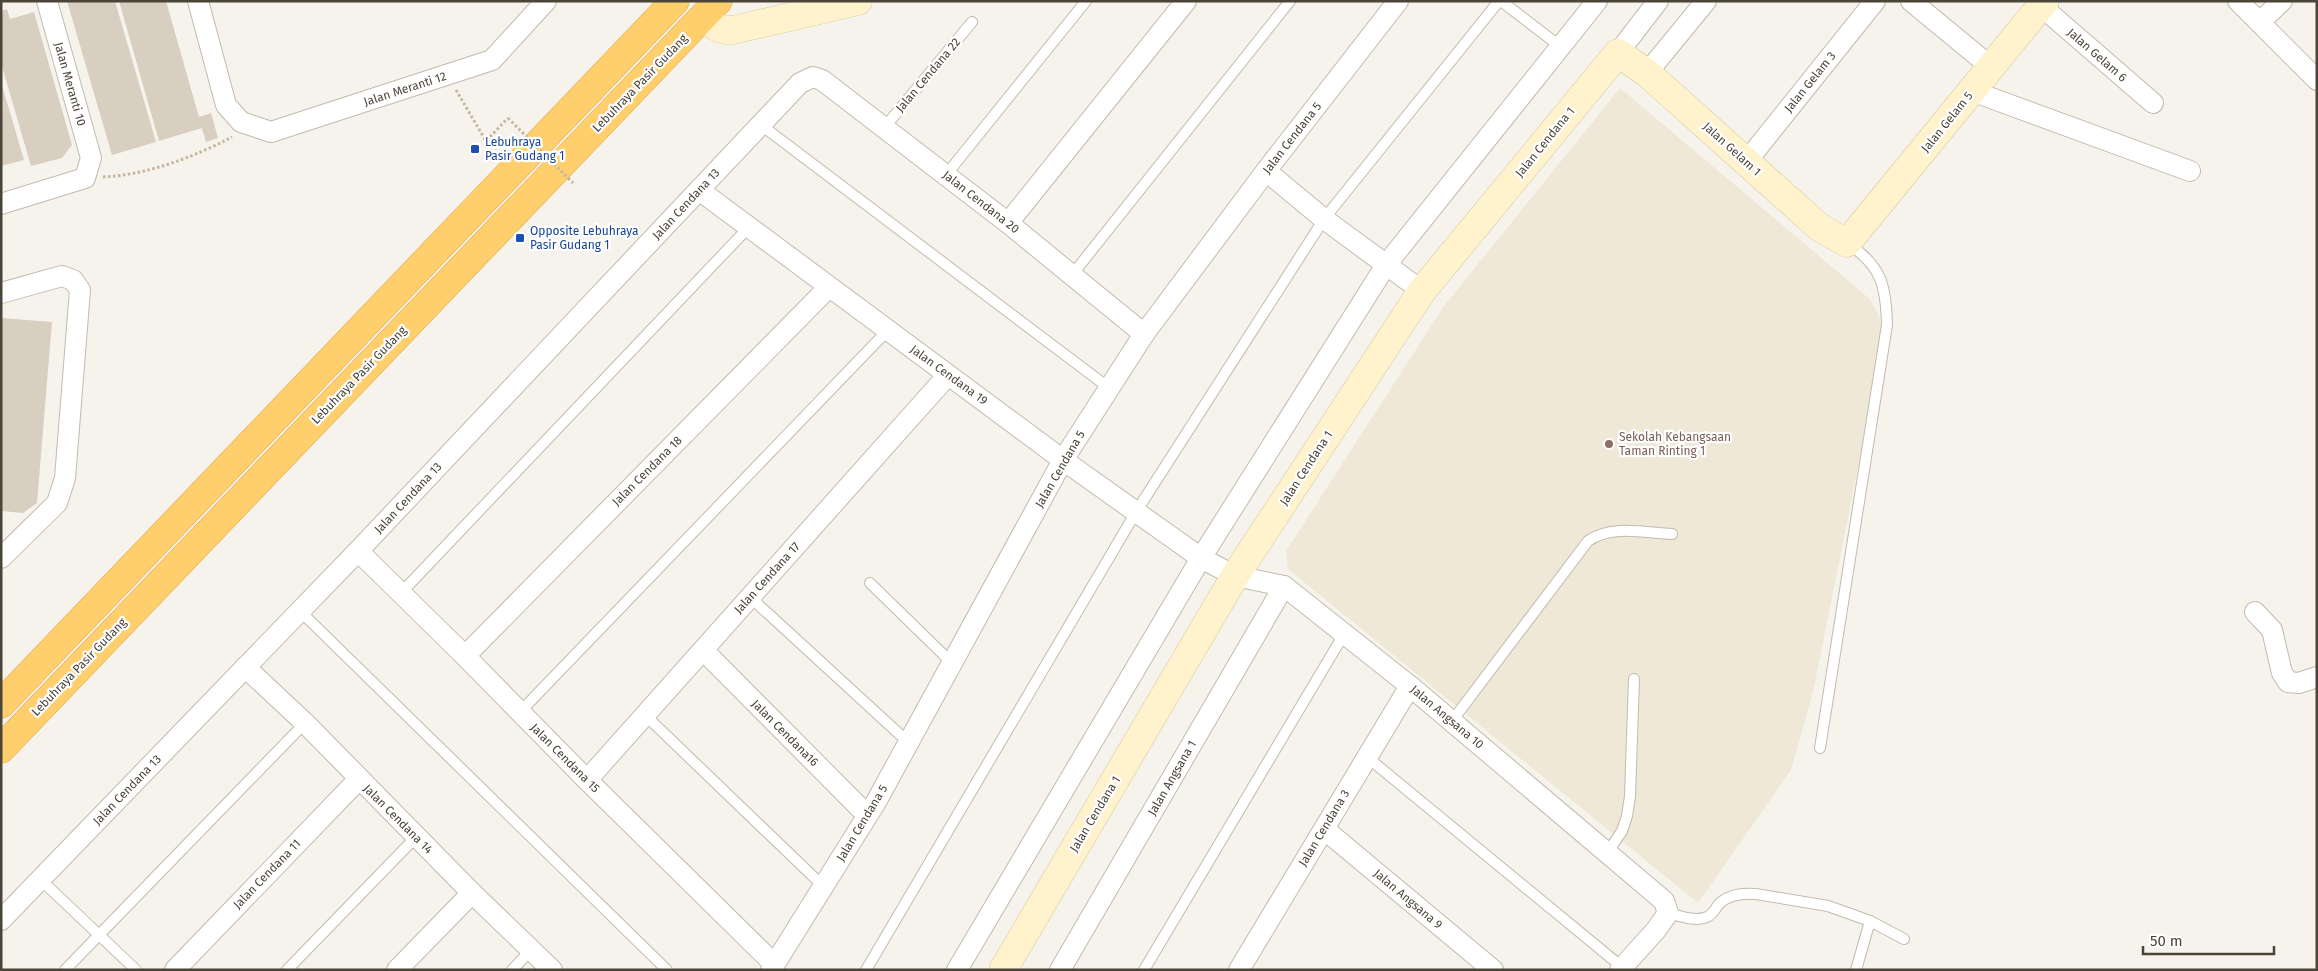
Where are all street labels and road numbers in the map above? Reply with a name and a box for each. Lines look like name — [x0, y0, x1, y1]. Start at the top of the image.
street label: Jalan Gelam 6 — [2064, 25, 2130, 85]
street label: Lebuhraya Pasir Gudang — [590, 31, 691, 135]
street label: Jalan Cendana 22 — [893, 35, 963, 115]
street label: Jalan Meranti 10 — [51, 40, 89, 128]
street label: Jalan Gelam 3 — [1781, 49, 1839, 115]
street label: Jalan Meranti 12 — [362, 69, 448, 109]
street label: Jalan Gelam 5 — [1918, 89, 1976, 155]
street label: Jalan Cendana 5 — [1260, 99, 1324, 177]
street label: Jalan Cendana 1 — [1513, 104, 1577, 180]
street label: Jalan Gelam 1 — [1700, 119, 1764, 179]
street label: Jalan Cendana 13 — [650, 166, 722, 242]
street label: Jalan Cendana 20 — [940, 168, 1022, 236]
street label: Lebuhraya Pasir Gudang — [309, 323, 410, 427]
street label: Jalan Cendana 19 — [908, 342, 990, 408]
street label: Jalan Cendana 5 — [1032, 428, 1088, 510]
street label: Jalan Cendana 1 — [1277, 428, 1335, 508]
street label: Jalan Cendana 18 — [609, 433, 685, 509]
street label: Jalan Cendana 13 — [372, 460, 444, 536]
street label: Jalan Cendana 17 — [731, 539, 803, 617]
street label: Lebuhraya Pasir Gudang — [29, 615, 130, 719]
street label: Jalan Angsana 10 — [1408, 682, 1487, 752]
street label: Jalan Cendana16 — [749, 697, 821, 769]
street label: Jalan Cendana 15 — [528, 721, 602, 795]
street label: Jalan Angsana 1 — [1145, 738, 1199, 818]
street label: Jalan Cendana 13 — [90, 752, 164, 828]
street label: Jalan Cendana 1 — [1067, 774, 1123, 854]
street label: Jalan Cendana 14 — [360, 781, 436, 857]
street label: Jalan Cendana 5 — [834, 782, 890, 864]
street label: Jalan Cendana 3 — [1296, 787, 1352, 869]
street label: Jalan Cendana 11 — [230, 836, 304, 912]
street label: Jalan Angsana 9 — [1371, 866, 1445, 932]

